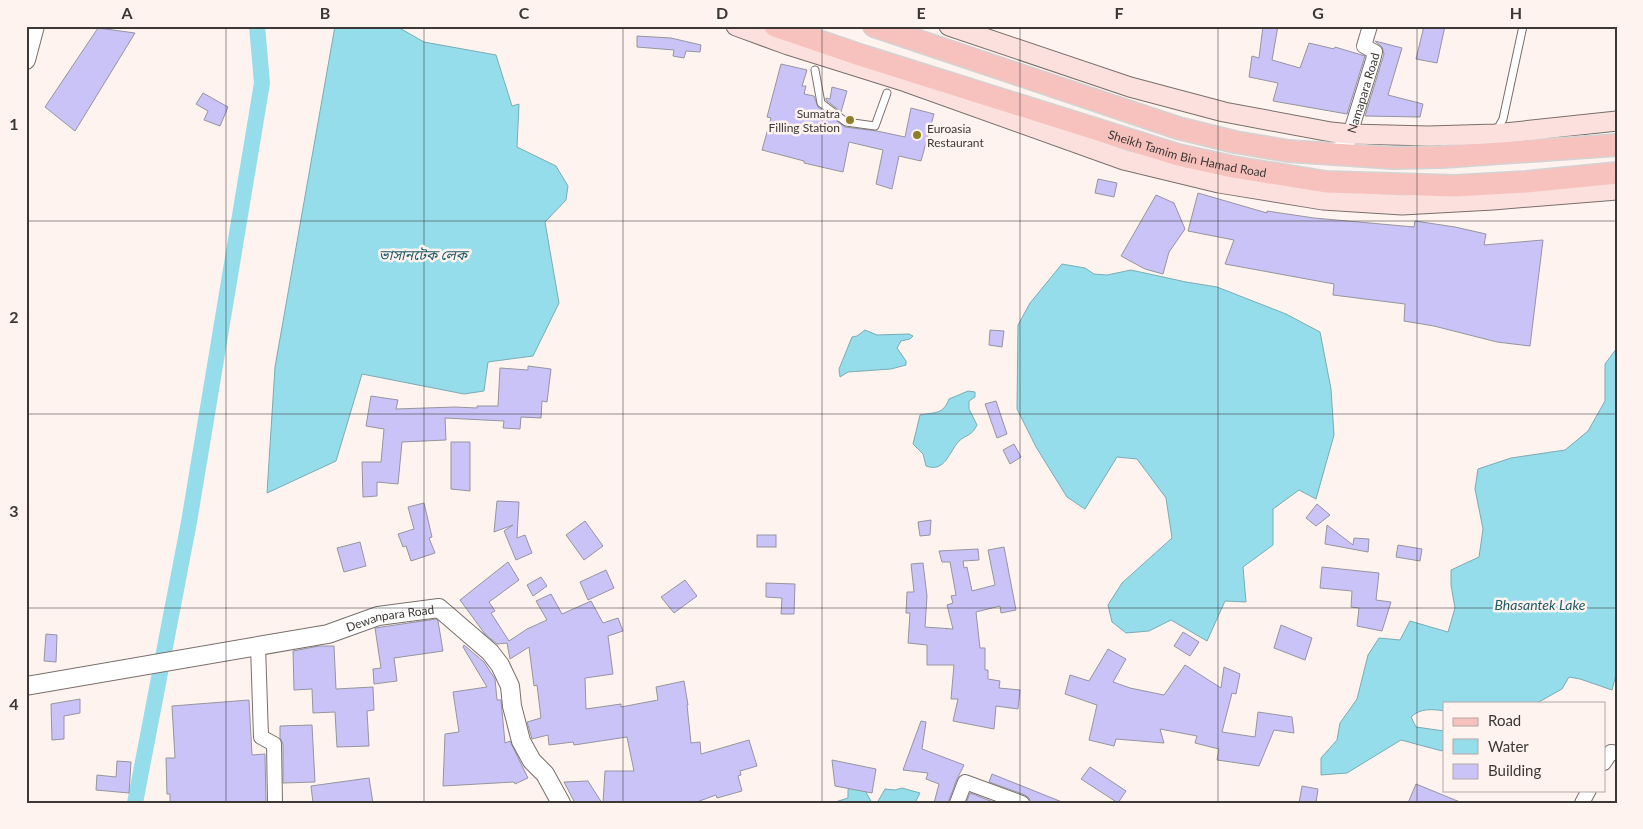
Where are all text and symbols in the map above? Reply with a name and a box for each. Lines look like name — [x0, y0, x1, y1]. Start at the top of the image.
text: A — [120, 3, 133, 22]
text: B — [320, 3, 330, 22]
text: C — [519, 3, 530, 22]
text: D — [716, 3, 728, 22]
text: E — [916, 3, 926, 22]
text: F — [1114, 3, 1124, 22]
text: G — [1312, 3, 1324, 22]
text: H — [1510, 3, 1522, 22]
street label: Namapara Road — [1343, 51, 1382, 135]
place label: Sumatra Filling Station — [768, 106, 840, 135]
text: 1 — [9, 114, 19, 133]
marker: Sumatra Filling Station — [844, 114, 856, 126]
place label: Euroasia Restaurant — [927, 121, 984, 150]
street label: Sheikh Tamim Bin Hamad Road — [1106, 126, 1268, 180]
marker: Euroasia Restaurant — [911, 129, 923, 141]
water label: ভাসানটেক লেক — [379, 246, 470, 263]
text: 2 — [9, 307, 19, 326]
text: 3 — [9, 501, 19, 520]
water label: Bhasantek Lake — [1495, 596, 1586, 613]
street label: Dewanpara Road — [344, 601, 435, 634]
text: 4 — [9, 694, 19, 713]
legend — [1443, 702, 1606, 792]
text: Road — [1488, 711, 1521, 729]
text: Water — [1488, 737, 1529, 755]
text: Building — [1488, 761, 1541, 779]

